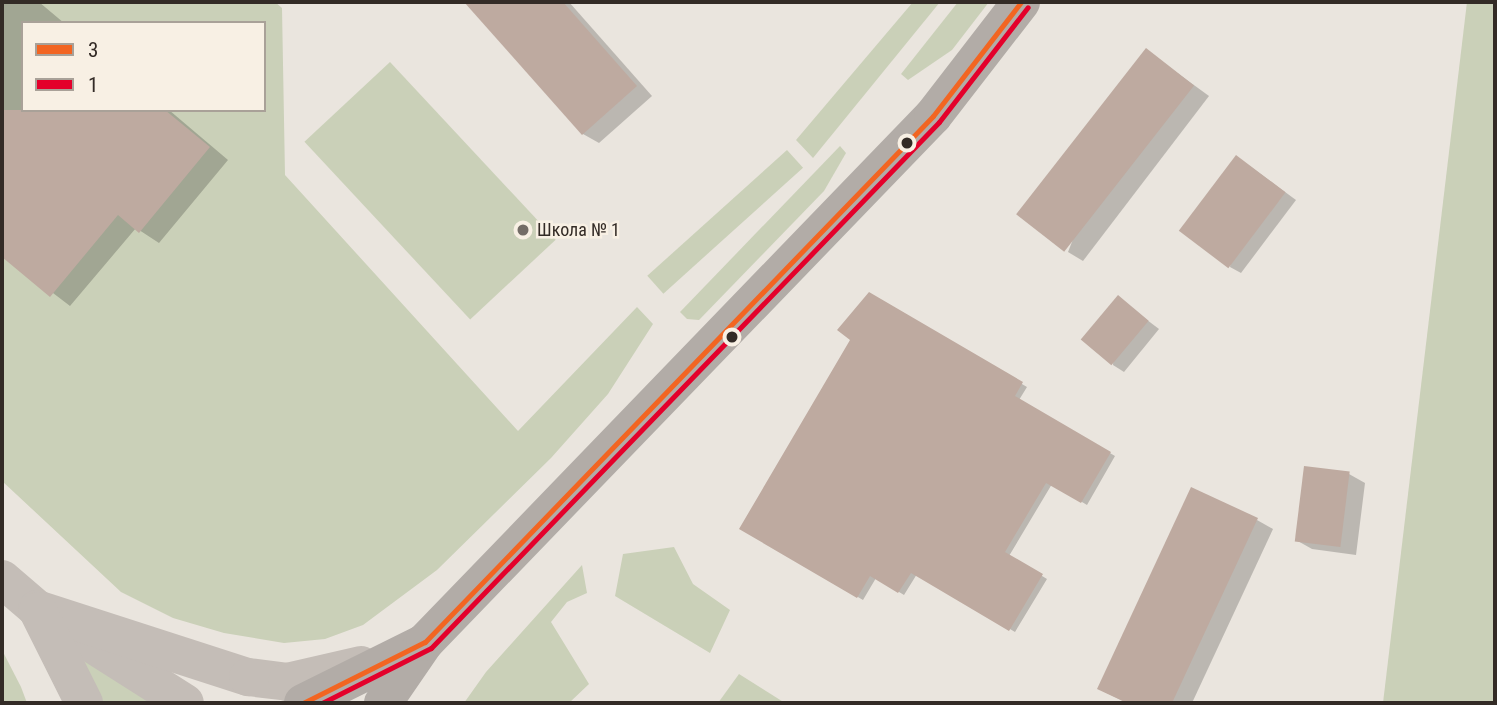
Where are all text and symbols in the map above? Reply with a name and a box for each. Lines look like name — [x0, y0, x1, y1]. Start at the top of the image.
legend — [21, 21, 266, 112]
text: 3 — [88, 38, 98, 62]
text: 1 — [88, 73, 98, 97]
unlabelled marker — [900, 136, 914, 150]
place label: Школа № 1 — [537, 219, 620, 241]
marker: Школа № 1 — [515, 222, 531, 238]
unlabelled marker — [725, 330, 739, 344]

